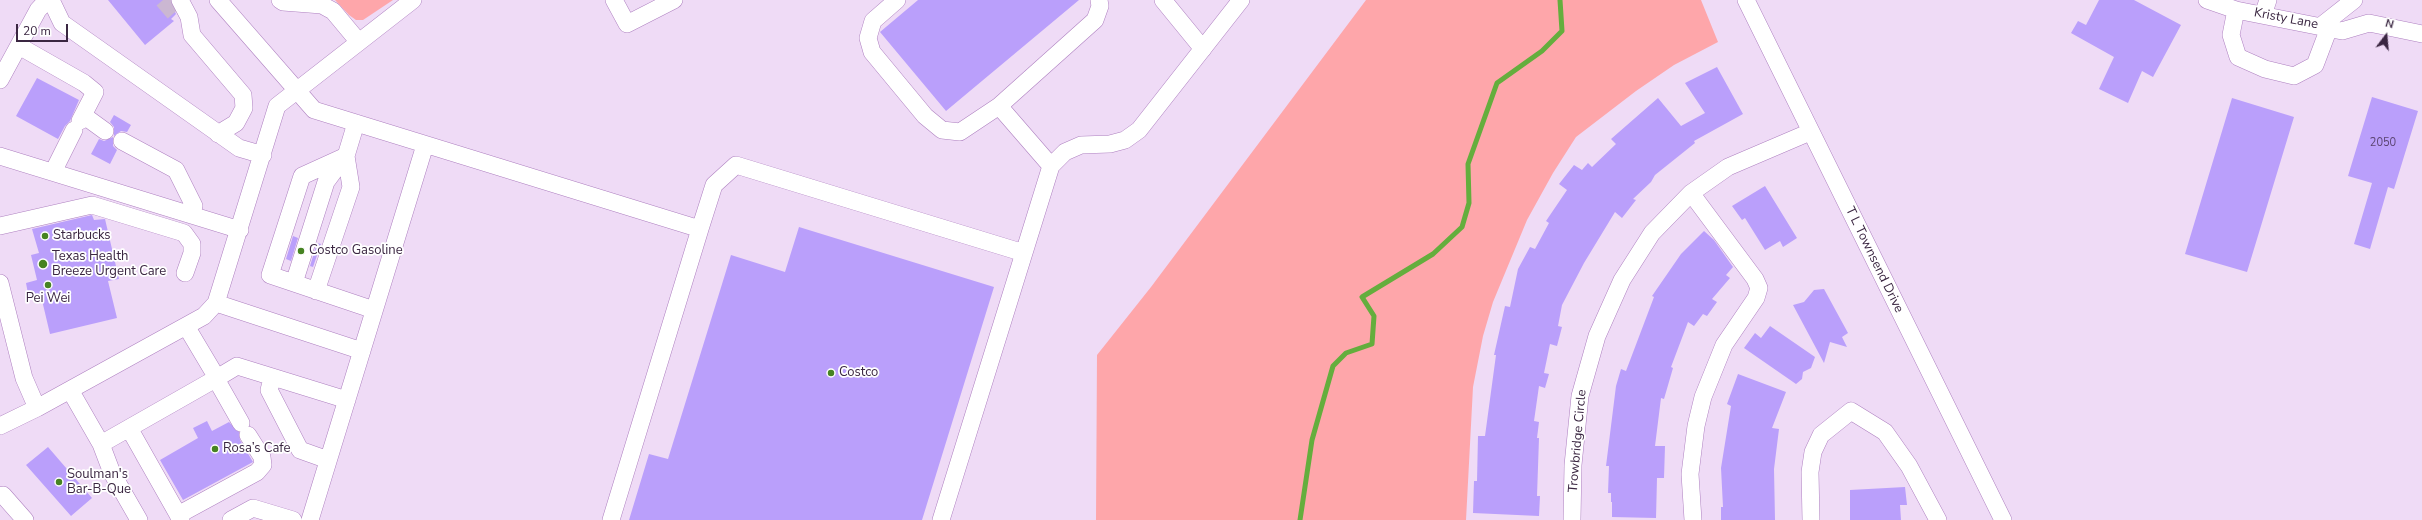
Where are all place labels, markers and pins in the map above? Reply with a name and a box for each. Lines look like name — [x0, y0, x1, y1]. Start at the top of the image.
place label: Starbucks — [53, 228, 111, 244]
marker: Starbucks — [40, 231, 50, 241]
place label: Costco Gasoline — [309, 243, 403, 259]
marker: Costco Gasoline — [296, 246, 306, 256]
place label: Texas Health Breeze Urgent Care — [52, 249, 166, 280]
marker: Texas Health Breeze Urgent Care — [37, 258, 49, 270]
marker: Pei Wei — [43, 280, 53, 290]
place label: Pei Wei — [26, 291, 70, 307]
place label: Costco — [839, 365, 878, 381]
marker: Costco — [826, 368, 836, 378]
place label: Rosa’s Cafe — [223, 441, 290, 457]
marker: Rosa’s Cafe — [210, 444, 220, 454]
place label: Soulman's Bar-B-Que — [67, 467, 131, 498]
marker: Soulman's Bar-B-Que — [54, 477, 64, 487]

